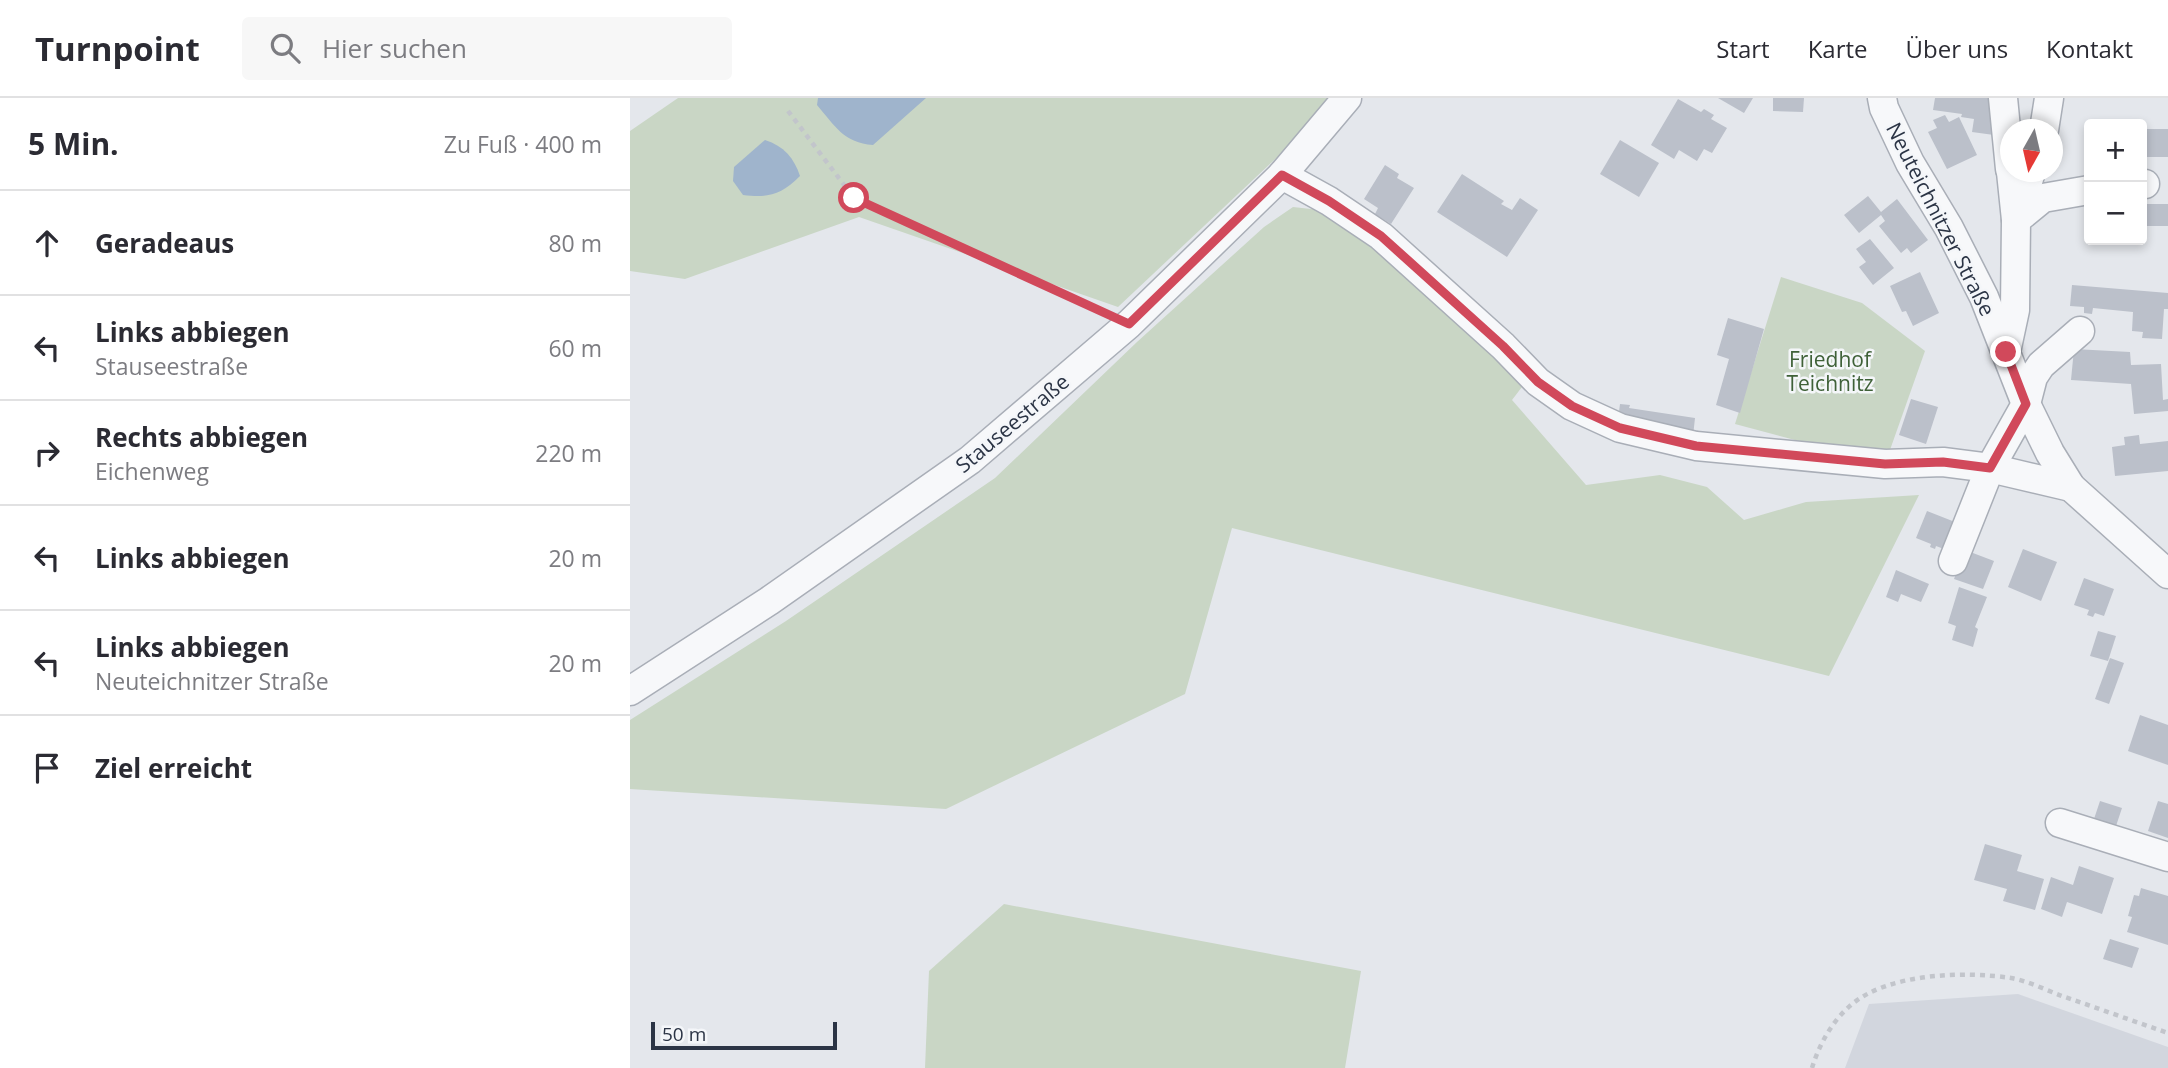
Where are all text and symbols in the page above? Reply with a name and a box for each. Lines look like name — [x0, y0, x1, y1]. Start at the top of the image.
search box — [242, 17, 732, 80]
text: Turnpoint — [35, 26, 200, 71]
icon: search — [266, 29, 304, 67]
text: Hier suchen — [322, 30, 467, 66]
text: Start — [1716, 32, 1770, 65]
text: Karte — [1808, 32, 1868, 65]
text: Über uns — [1906, 32, 2008, 65]
text: Kontakt — [2046, 32, 2133, 65]
street label: Neuteichnitzer Straße — [1880, 118, 2002, 320]
north arrow — [2000, 119, 2063, 182]
map controls — [2084, 119, 2147, 245]
button: + — [2084, 119, 2147, 182]
text: 5 Min. — [28, 123, 119, 164]
text: Zu Fuß · 400 m — [444, 128, 602, 160]
route start — [838, 182, 869, 213]
button: − — [2084, 182, 2147, 245]
icon: ahead — [28, 224, 66, 262]
text: Geradeaus — [95, 225, 234, 261]
text: 80 m — [548, 227, 602, 259]
text: Links abbiegen — [95, 314, 290, 350]
icon: left — [28, 329, 66, 367]
text: 60 m — [548, 332, 602, 364]
route end — [1990, 336, 2021, 367]
park label: Friedhof Teichnitz — [1786, 345, 1874, 397]
text: Stauseestraße — [95, 350, 248, 382]
street label: Stauseestraße — [949, 367, 1075, 479]
text: Rechts abbiegen — [95, 419, 308, 455]
icon: right — [28, 434, 66, 472]
text: 220 m — [535, 437, 602, 469]
text: Eichenweg — [95, 455, 209, 487]
icon: left — [28, 539, 66, 577]
text: Links abbiegen — [95, 540, 290, 576]
text: 20 m — [548, 542, 602, 574]
text: Links abbiegen — [95, 629, 290, 665]
icon: left — [28, 644, 66, 682]
text: 20 m — [548, 647, 602, 679]
text: Neuteichnitzer Straße — [95, 665, 329, 697]
icon: arrive — [28, 749, 66, 787]
text: Ziel erreicht — [95, 750, 252, 786]
scale bar — [651, 1019, 836, 1051]
text: 50 m — [662, 1021, 706, 1047]

